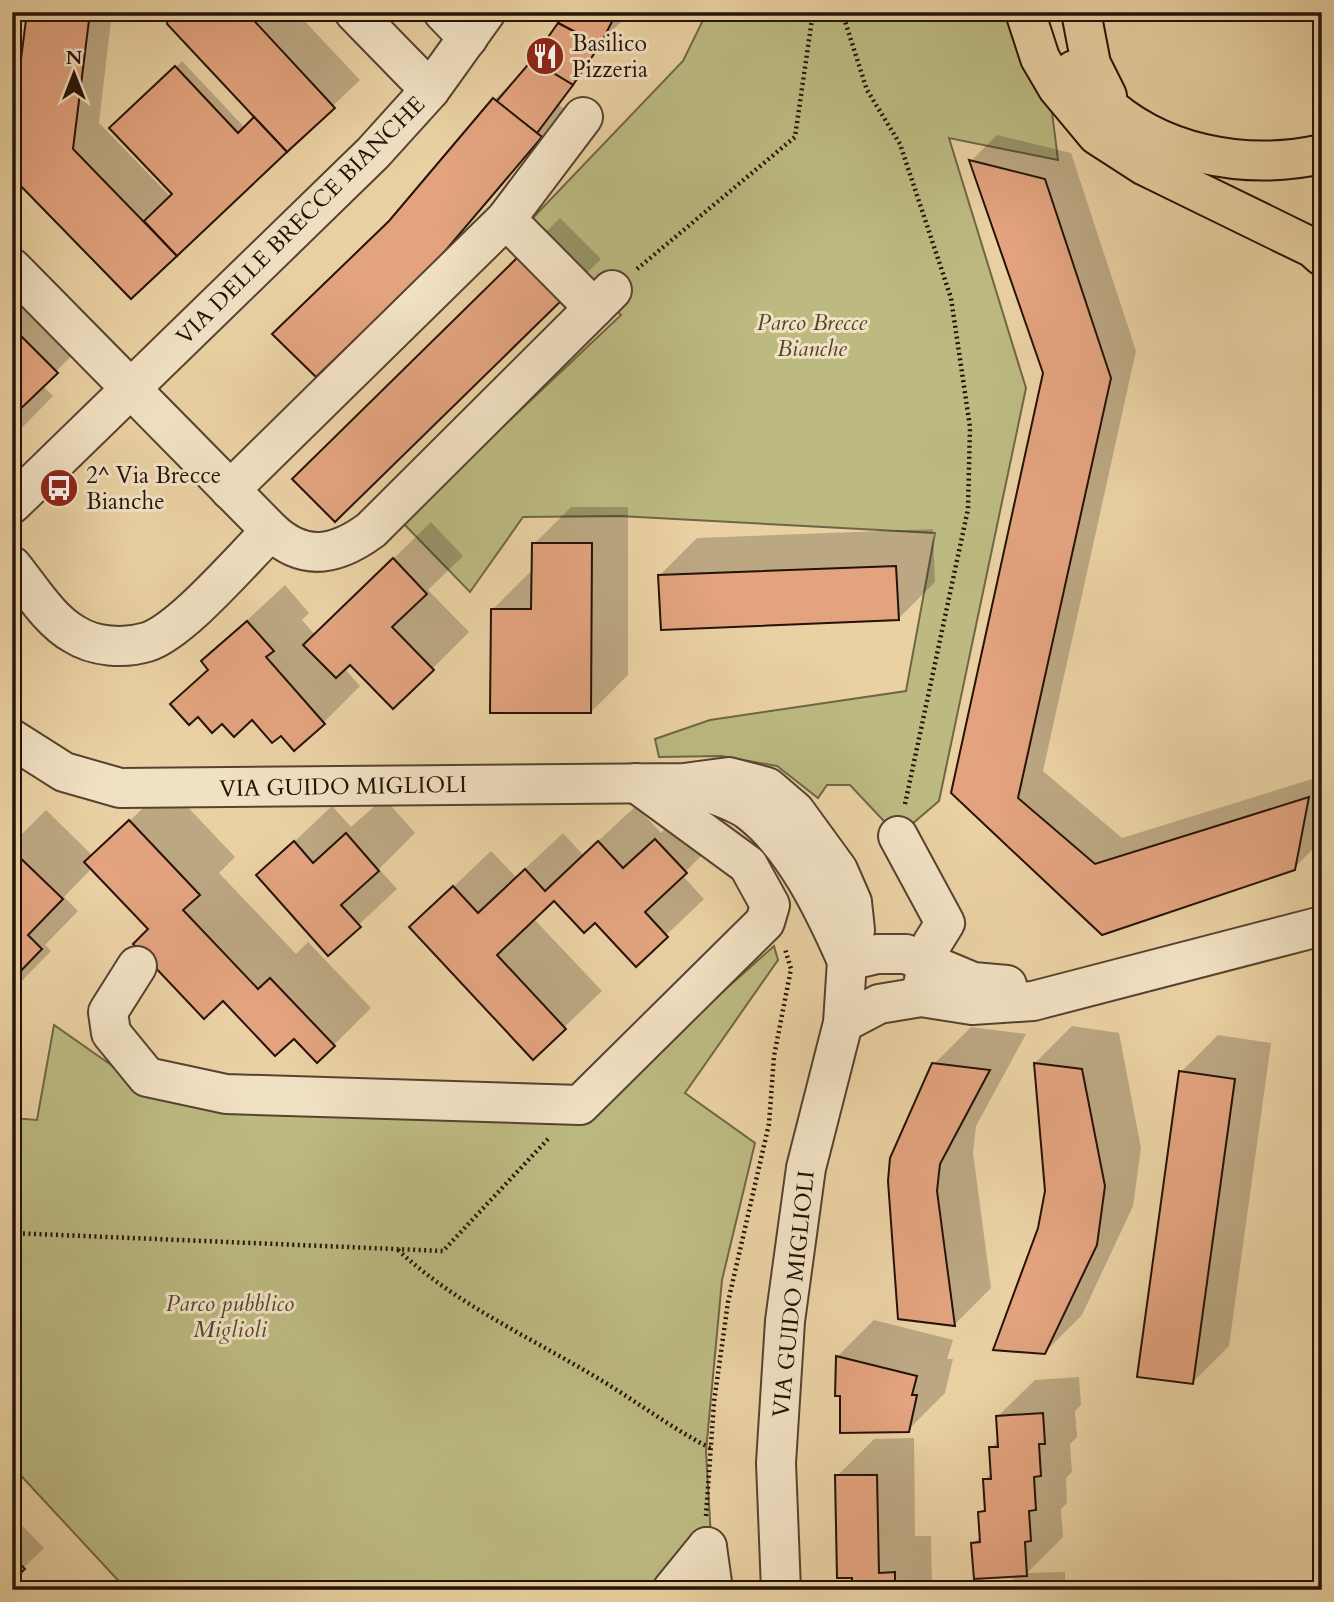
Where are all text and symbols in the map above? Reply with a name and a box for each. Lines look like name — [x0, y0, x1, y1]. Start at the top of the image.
place label: Basilico Pizzeria — [572, 28, 648, 85]
restaurant icon: Basilico Pizzeria — [524, 35, 566, 77]
north arrow — [38, 38, 108, 108]
text: N — [66, 45, 83, 71]
street label: VIA DELLE BRECCE BIANCHE — [169, 89, 432, 352]
park label: Parco Brecce Bianche — [757, 307, 867, 364]
place label: 2^ Via Brecce Bianche — [86, 460, 221, 517]
bus stop icon: 2^ Via Brecce Bianche — [38, 467, 80, 509]
street label: VIA GUIDO MIGLIOLI — [219, 769, 467, 804]
street label: VIA GUIDO MIGLIOLI — [765, 1169, 822, 1419]
park label: Parco pubblico Miglioli — [166, 1288, 295, 1345]

